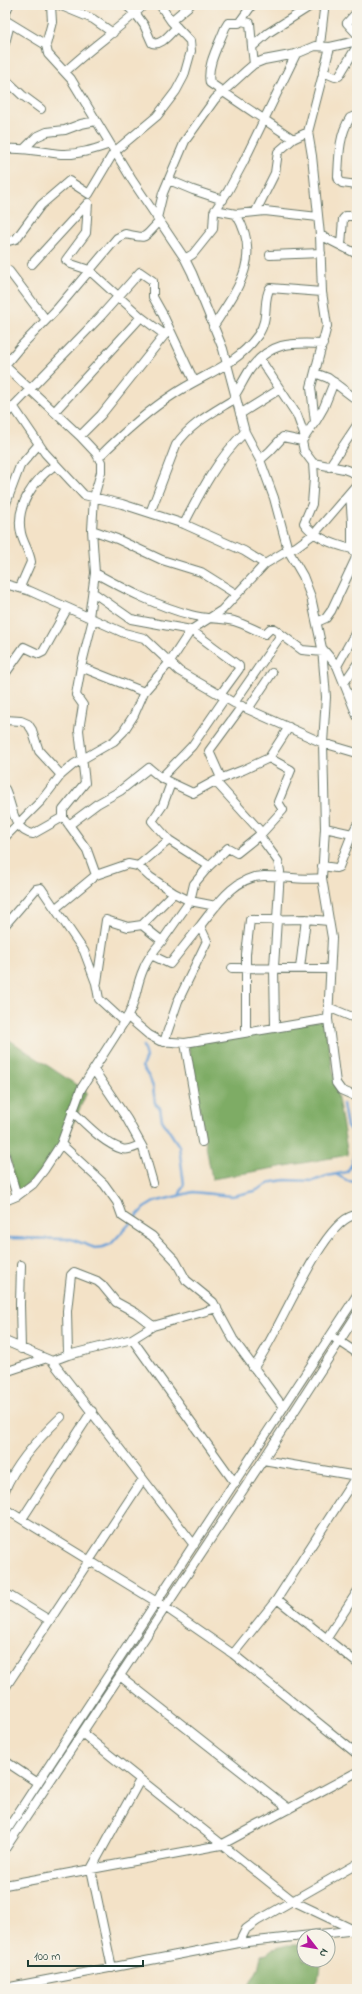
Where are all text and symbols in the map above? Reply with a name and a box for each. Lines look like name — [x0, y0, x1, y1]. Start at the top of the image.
north arrow — [296, 1928, 336, 1968]
scale bar — [28, 1942, 143, 1968]
text: N — [315, 1945, 332, 1960]
text: 100 m — [34, 1948, 61, 1966]

